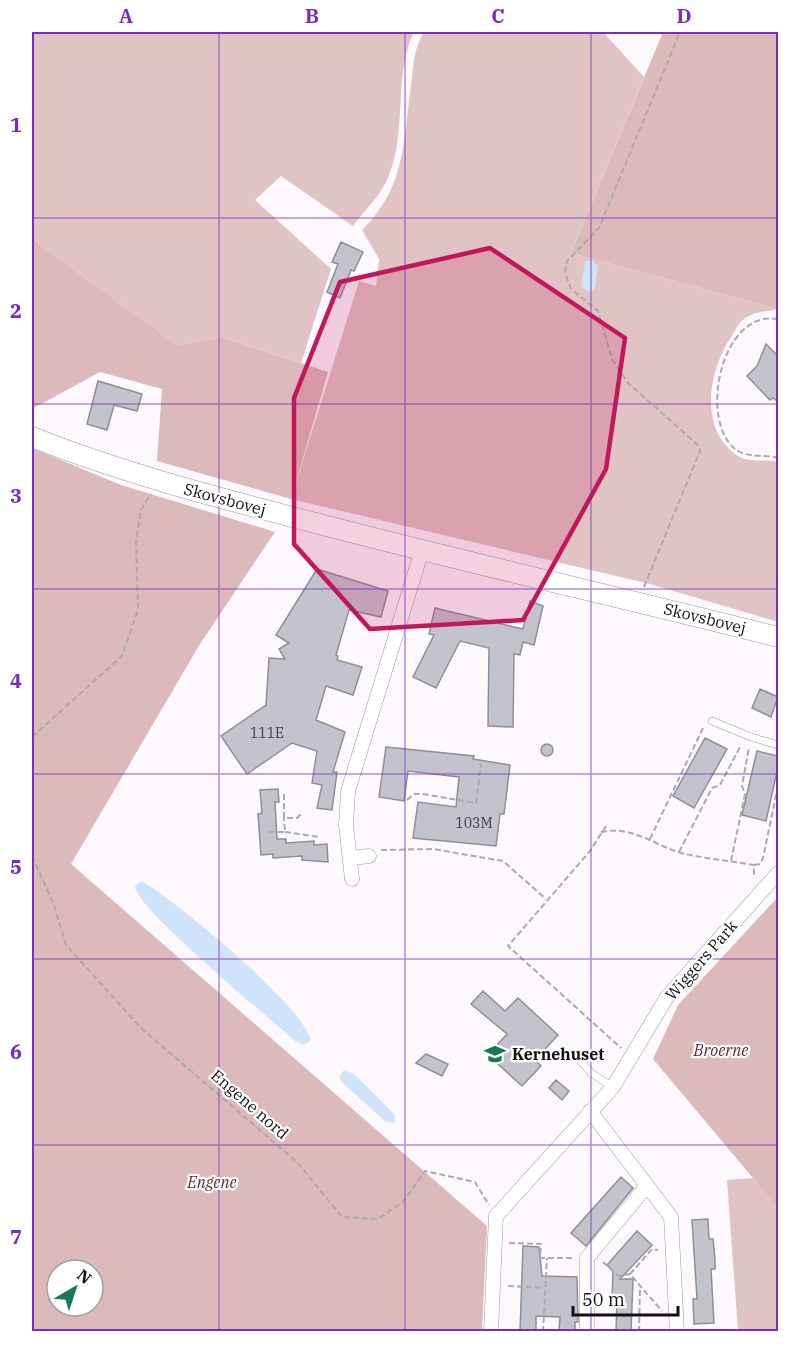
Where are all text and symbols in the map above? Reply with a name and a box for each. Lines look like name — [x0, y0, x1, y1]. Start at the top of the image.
text: A — [119, 2, 133, 29]
text: B — [305, 2, 319, 29]
text: C — [491, 2, 505, 29]
text: D — [676, 2, 692, 29]
text: 1 — [10, 111, 22, 138]
text: 2 — [10, 297, 22, 324]
street label: Skovsbovej — [182, 478, 268, 520]
text: 3 — [10, 482, 22, 509]
street label: Skovsbovej — [662, 598, 748, 638]
text: 4 — [10, 667, 22, 694]
house number: 111E — [250, 724, 284, 742]
house number: 103M — [455, 814, 493, 832]
text: 5 — [10, 853, 22, 880]
street label: Wiggers Park — [661, 915, 742, 1004]
text: 6 — [10, 1038, 22, 1065]
park label: Broerne — [693, 1040, 748, 1060]
school or university icon: Kernehuset — [483, 1042, 507, 1066]
place label: Kernehuset — [512, 1044, 604, 1064]
street label: Engene nord — [207, 1065, 293, 1143]
park label: Engene — [186, 1172, 237, 1192]
text: 7 — [10, 1223, 22, 1250]
north arrow — [45, 1258, 105, 1318]
text: N — [73, 1265, 96, 1288]
scale bar — [573, 1279, 678, 1317]
text: 50 m — [582, 1288, 625, 1311]

